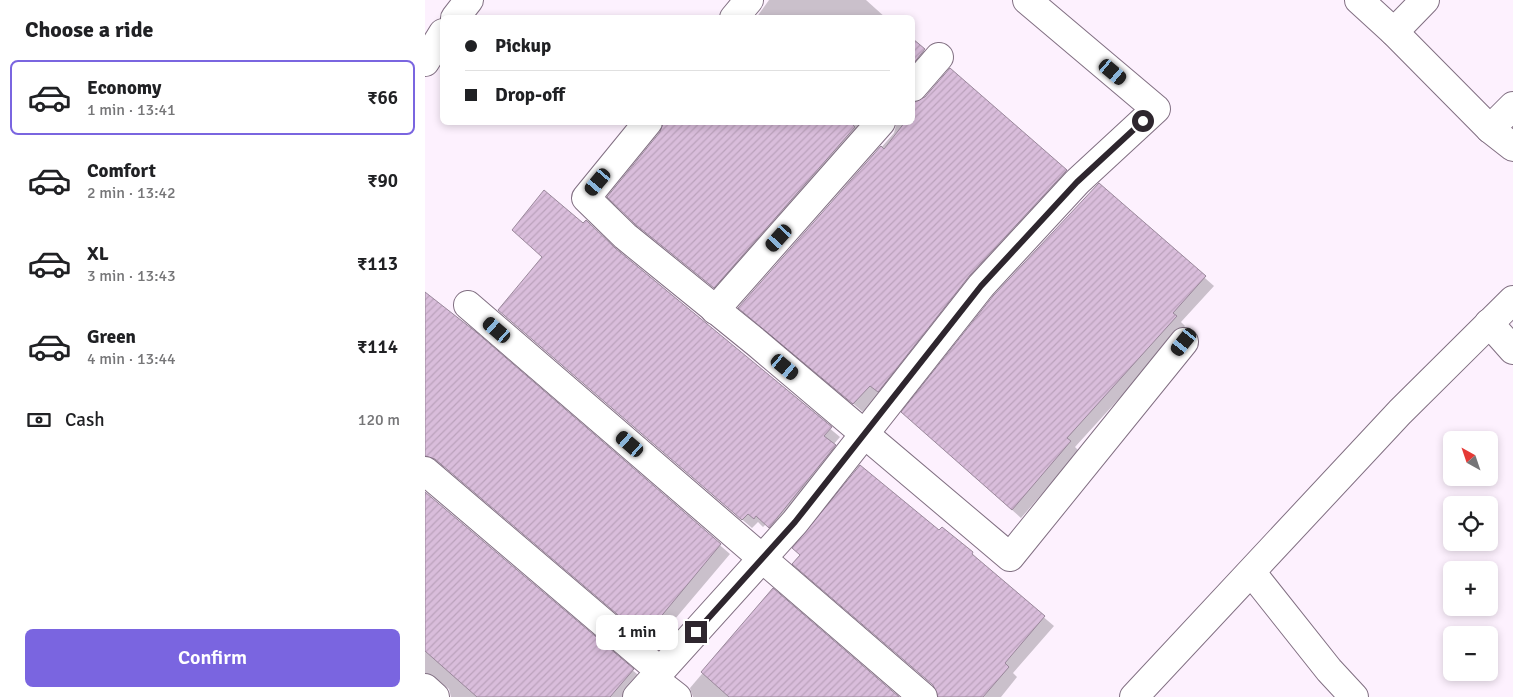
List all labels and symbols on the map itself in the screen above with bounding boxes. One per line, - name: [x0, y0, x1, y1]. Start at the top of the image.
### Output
- car: [1096, 57, 1129, 87]
- route start: [1132, 110, 1154, 132]
- car: [582, 166, 613, 198]
- car: [763, 222, 794, 254]
- car: [480, 314, 513, 346]
- car: [1168, 326, 1199, 358]
- car: [768, 352, 801, 382]
- car: [613, 428, 646, 460]
- north arrow: [1443, 431, 1497, 486]
- callout: 1 min: [596, 614, 679, 650]
- route end: [685, 621, 707, 643]

